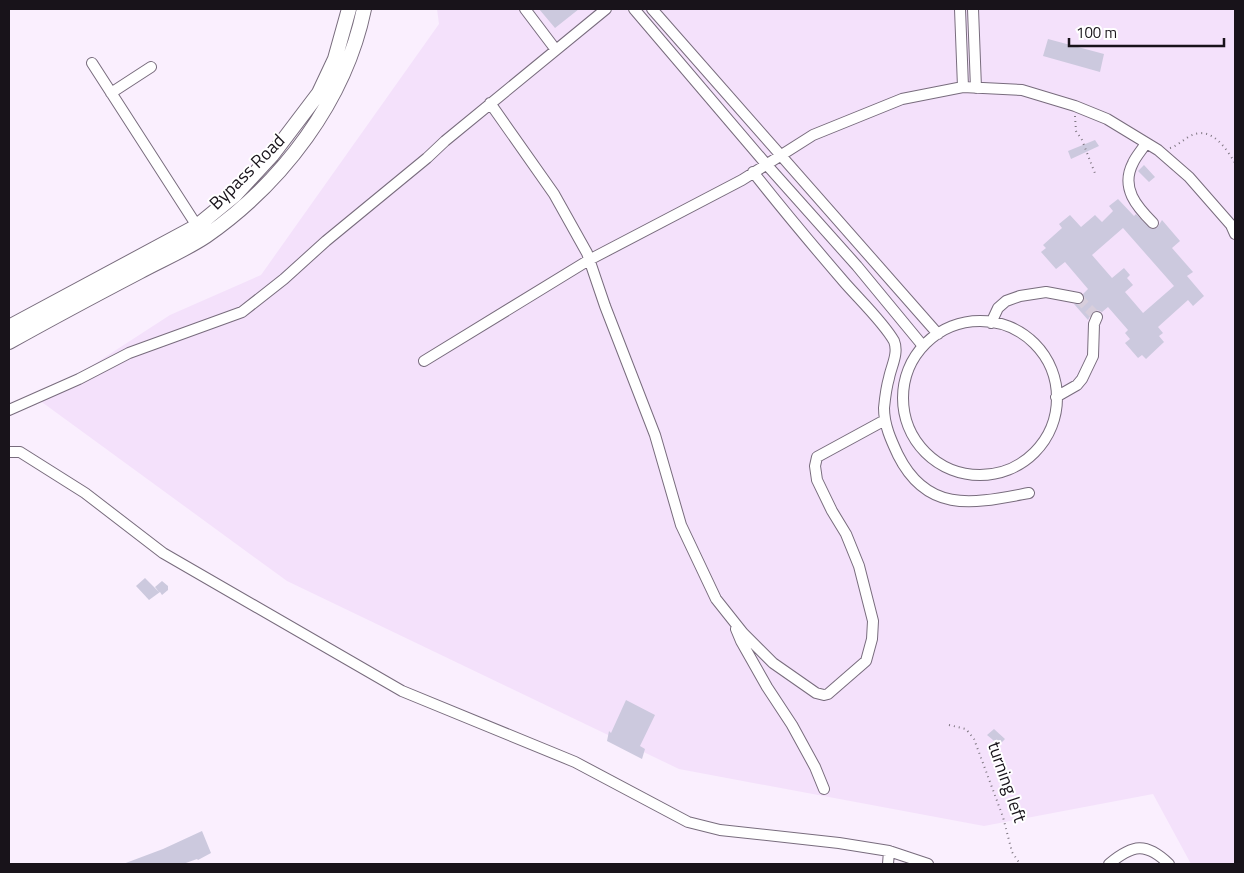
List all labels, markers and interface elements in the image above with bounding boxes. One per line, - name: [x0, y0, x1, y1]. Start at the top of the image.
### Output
- scale bar: [1069, 15, 1224, 47]
- text: 100 m: [1076, 21, 1117, 44]
- street label: Bypass Road: [202, 127, 291, 216]
- street label: turning left: [981, 738, 1034, 827]

